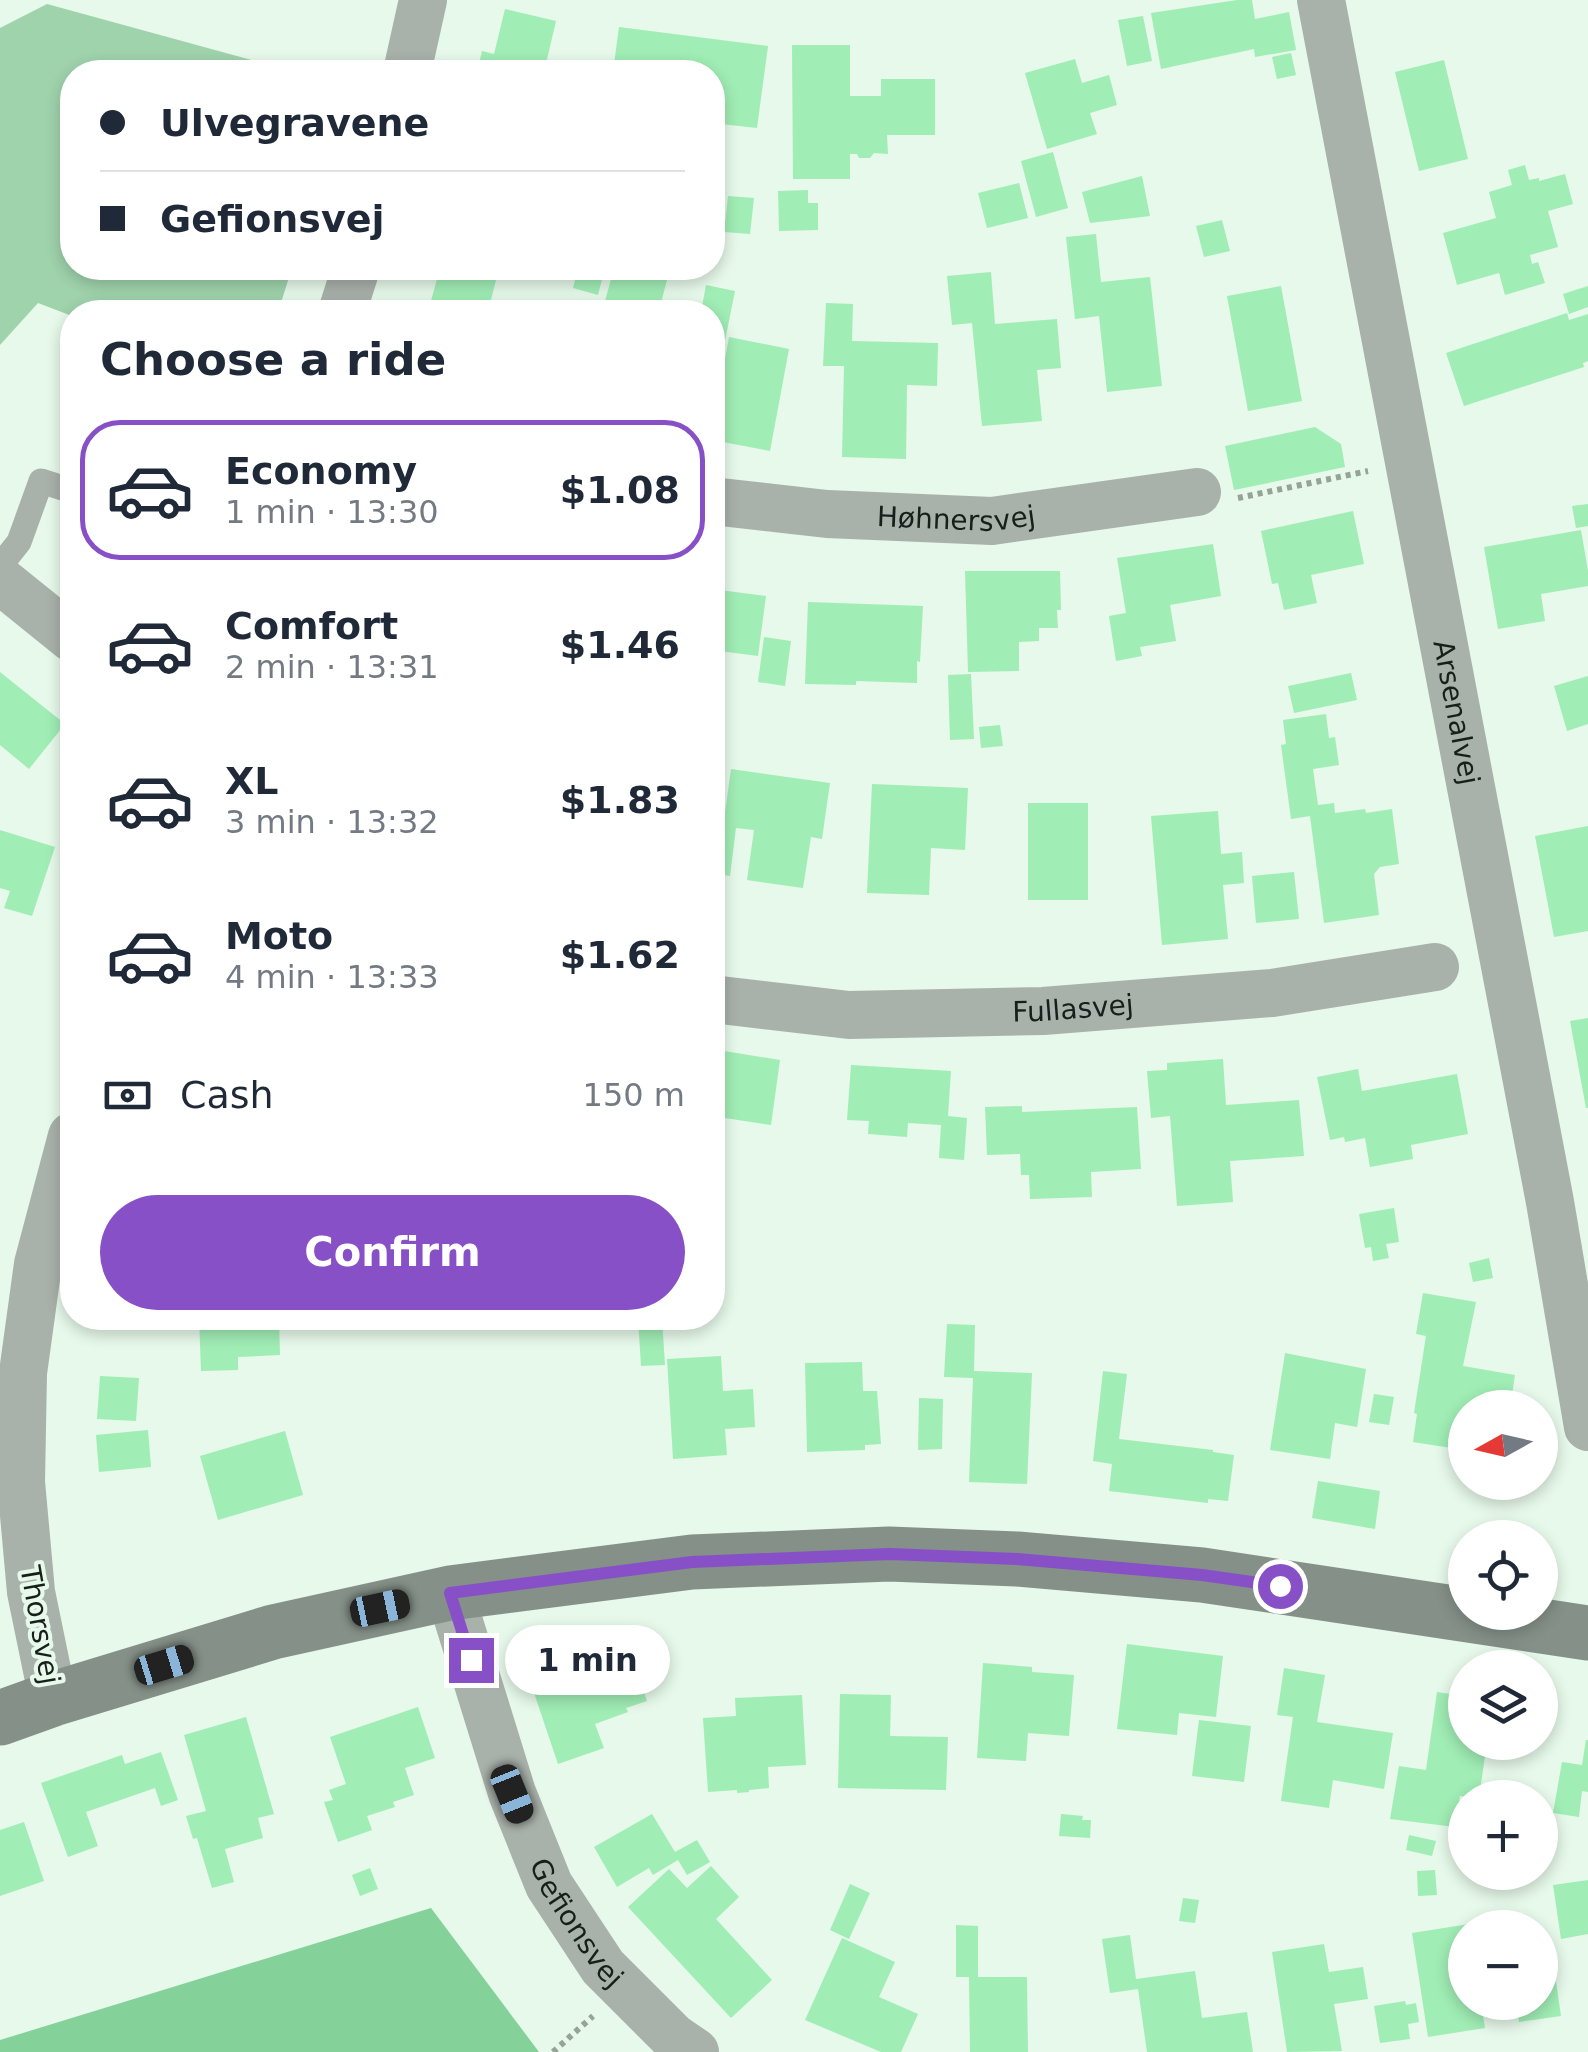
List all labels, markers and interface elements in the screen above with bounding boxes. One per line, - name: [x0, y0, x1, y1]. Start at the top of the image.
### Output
- text: Ulvegravene: [160, 101, 429, 145]
- text: Gefionsvej: [160, 197, 384, 241]
- text: Choose a ride: [100, 333, 446, 386]
- icon: car: [105, 445, 195, 535]
- text: Economy: [225, 449, 417, 493]
- text: $1.08: [560, 468, 680, 512]
- text: 1 min · 13:30: [225, 493, 439, 531]
- street label: Høhnersvej: [876, 499, 1037, 538]
- icon: car: [105, 600, 195, 690]
- text: Comfort: [225, 604, 398, 648]
- text: $1.46: [560, 623, 680, 667]
- street label: Arsenalvej: [1427, 637, 1487, 787]
- text: 2 min · 13:31: [225, 648, 439, 686]
- icon: car: [105, 755, 195, 845]
- text: XL: [225, 759, 279, 803]
- text: $1.83: [560, 778, 680, 822]
- text: 3 min · 13:32: [225, 803, 439, 841]
- icon: car: [105, 910, 195, 1000]
- text: Moto: [225, 914, 333, 958]
- text: $1.62: [560, 933, 680, 977]
- text: 4 min · 13:33: [225, 958, 439, 996]
- street label: Fullasvej: [1012, 987, 1135, 1028]
- icon: cash: [100, 1068, 155, 1123]
- text: Cash: [180, 1073, 274, 1117]
- text: 150 m: [583, 1076, 685, 1114]
- button: Confirm: [100, 1195, 685, 1310]
- north arrow: [1448, 1390, 1558, 1500]
- map controls: [1448, 1390, 1558, 2020]
- button: locate: [1448, 1520, 1558, 1630]
- street label: Thorsvej: [13, 1562, 67, 1687]
- route start: [1258, 1564, 1303, 1609]
- car: [348, 1587, 412, 1629]
- callout: 1 min: [506, 1625, 671, 1695]
- route end: [449, 1638, 494, 1683]
- text: 1 min: [537, 1641, 638, 1679]
- car: [131, 1642, 197, 1688]
- button: layers: [1448, 1650, 1558, 1760]
- car: [487, 1761, 537, 1827]
- button: +: [1448, 1780, 1558, 1890]
- street label: Gefionsvej: [523, 1853, 630, 1994]
- button: −: [1448, 1910, 1558, 2020]

